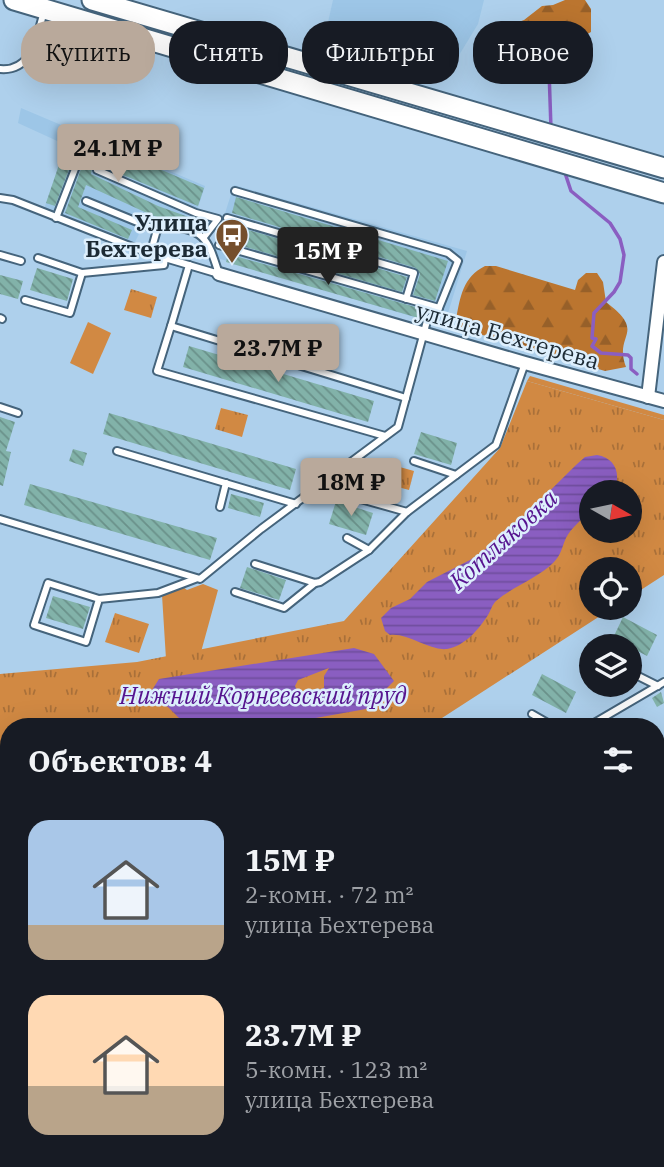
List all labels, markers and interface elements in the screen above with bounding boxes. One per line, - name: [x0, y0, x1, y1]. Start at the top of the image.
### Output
- chip: Купить: [21, 21, 155, 84]
- chip: Снять: [169, 21, 288, 84]
- chip: Фильтры: [302, 21, 459, 84]
- chip: Новое: [473, 21, 593, 84]
- pin: 24.1M ₽: [53, 124, 183, 184]
- text: 24.1M ₽: [73, 132, 163, 162]
- place label: Улица Бехтерева: [85, 207, 208, 263]
- bus stop icon: Улица Бехтерева: [213, 216, 251, 265]
- pin: 15M ₽: [279, 228, 377, 287]
- text: 15M ₽: [293, 235, 363, 265]
- street label: улица Бехтерева: [413, 294, 603, 376]
- pin: 23.7M ₽: [213, 324, 343, 384]
- text: 23.7M ₽: [233, 332, 323, 362]
- pin: 18M ₽: [302, 458, 400, 518]
- text: 18M ₽: [316, 466, 386, 496]
- north arrow: [579, 480, 642, 542]
- map controls: [579, 480, 642, 697]
- water label: Котляковка: [441, 482, 564, 597]
- button: locate: [579, 557, 642, 620]
- button: layers: [579, 634, 642, 697]
- water label: Нижний Корнеевский пруд: [119, 679, 406, 711]
- text: Объектов: 4: [28, 741, 212, 780]
- icon: filters: [599, 741, 637, 779]
- text: 15M ₽: [245, 840, 335, 879]
- icon: home: [84, 848, 168, 932]
- text: 2-комн. · 72 m²: [245, 879, 414, 909]
- text: улица Бехтерева: [245, 909, 434, 939]
- text: 23.7M ₽: [245, 1015, 362, 1054]
- icon: home: [84, 1023, 168, 1107]
- text: 5-комн. · 123 m²: [245, 1054, 427, 1084]
- text: улица Бехтерева: [245, 1084, 434, 1114]

